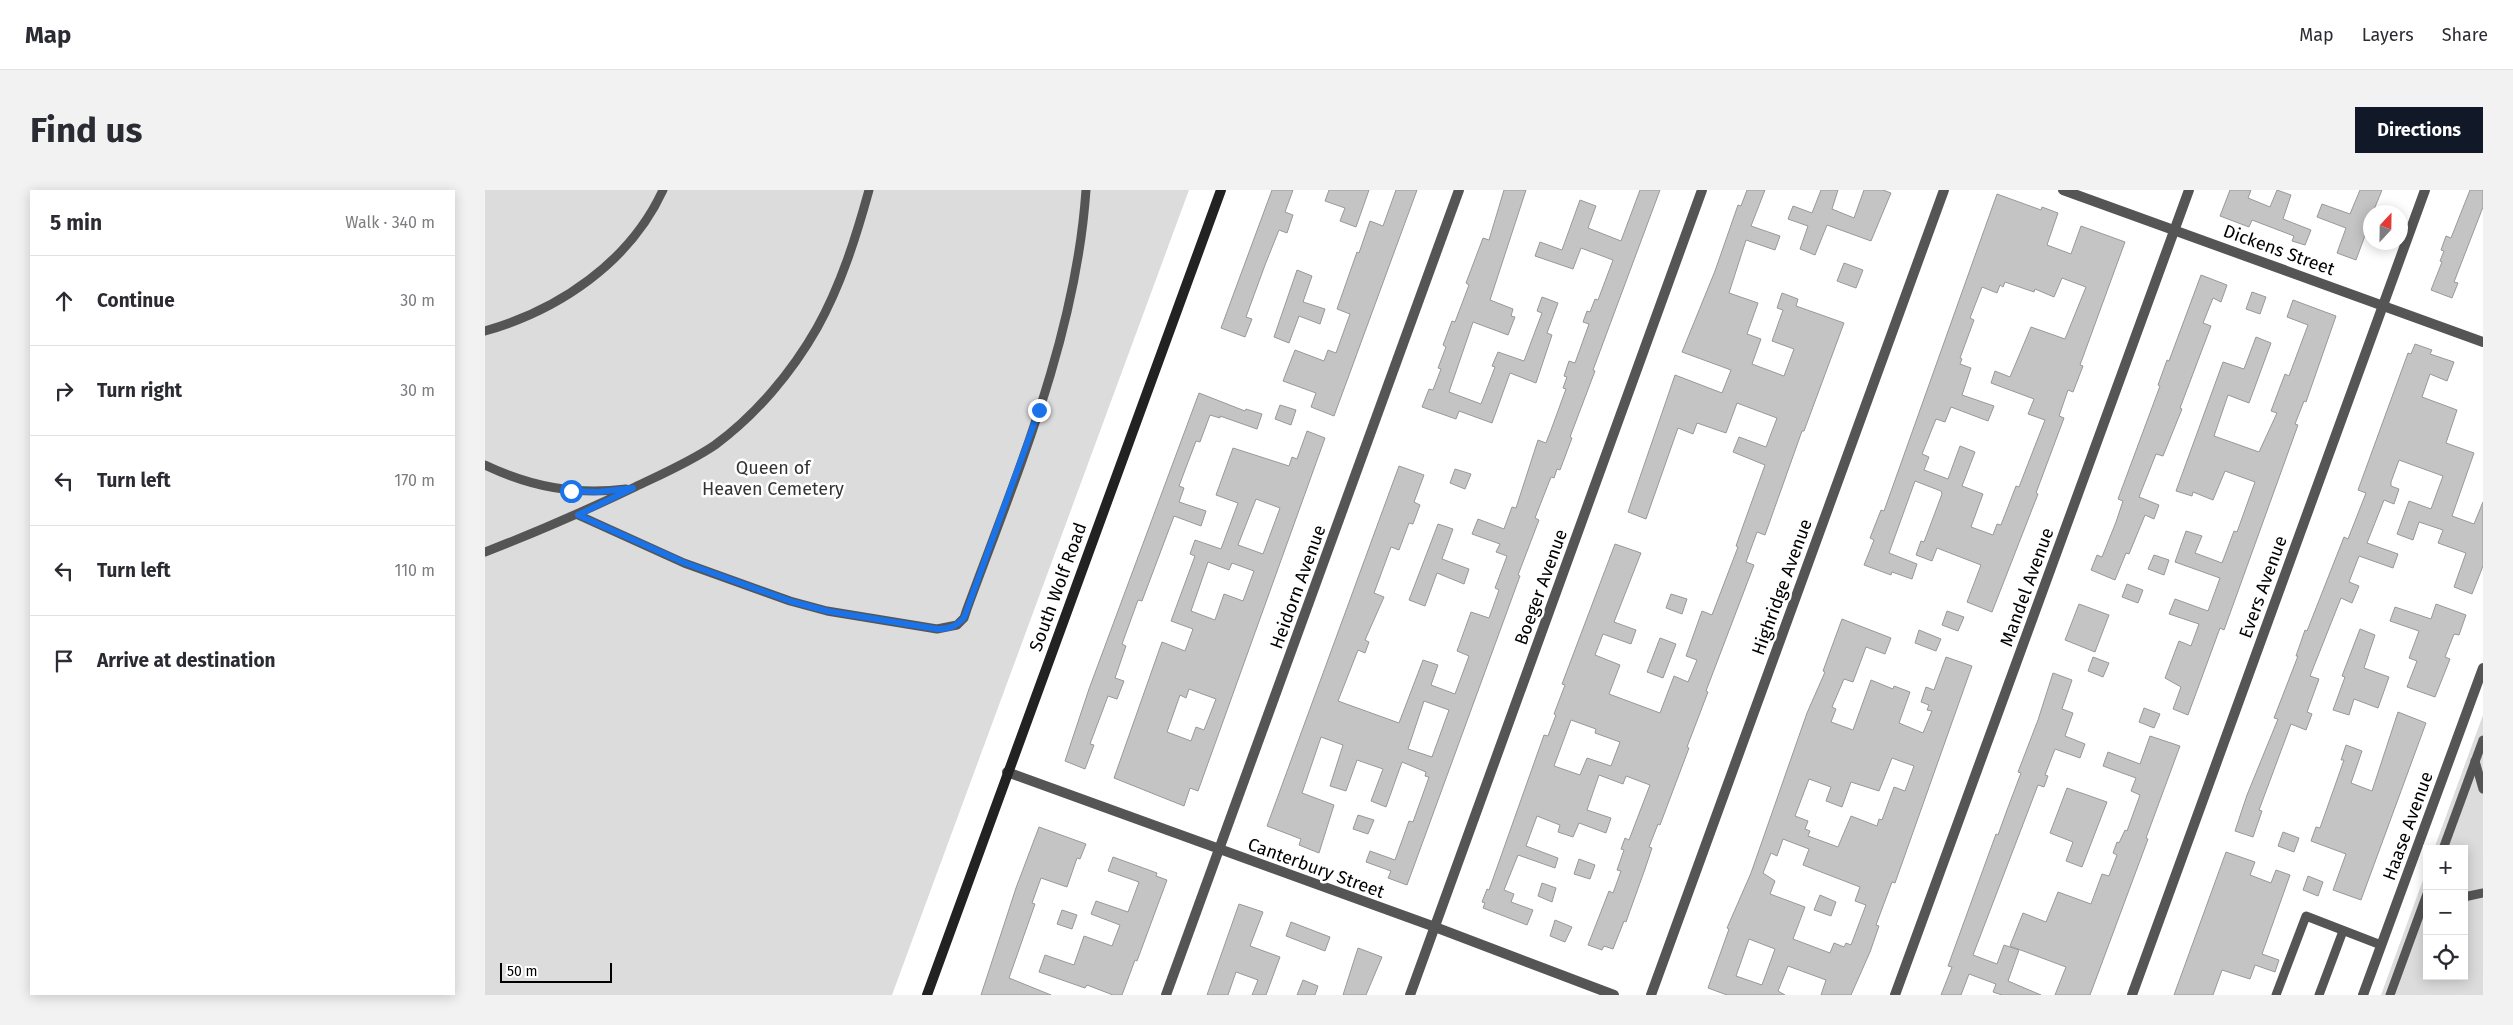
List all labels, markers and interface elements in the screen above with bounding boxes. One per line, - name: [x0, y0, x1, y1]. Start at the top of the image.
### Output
- text: Map: [25, 21, 71, 49]
- text: Map: [2299, 24, 2334, 46]
- text: Layers: [2362, 24, 2414, 46]
- text: Share: [2442, 24, 2488, 46]
- button: Directions: [2355, 107, 2483, 153]
- text: Find us: [30, 109, 142, 151]
- north arrow: [2363, 205, 2408, 250]
- text: 5 min: [50, 210, 102, 236]
- text: Walk · 340 m: [345, 213, 435, 232]
- street label: Dickens Street: [2220, 220, 2338, 280]
- icon: ahead: [50, 287, 78, 315]
- text: Continue: [97, 289, 175, 312]
- text: 30 m: [400, 291, 435, 310]
- icon: right: [50, 377, 78, 405]
- text: Turn right: [97, 379, 182, 402]
- text: 30 m: [400, 381, 435, 400]
- route end: [1028, 399, 1051, 422]
- park label: Queen of Heaven Cemetery: [702, 457, 844, 500]
- icon: left: [50, 467, 78, 495]
- text: Turn left: [97, 469, 171, 492]
- text: 170 m: [394, 471, 435, 490]
- route start: [560, 480, 583, 503]
- street label: Highridge Avenue: [1747, 516, 1817, 658]
- street label: South Wolf Road: [1025, 520, 1091, 654]
- street label: Heidorn Avenue: [1265, 522, 1331, 652]
- street label: Mandel Avenue: [1995, 525, 2059, 649]
- street label: Boeger Avenue: [1510, 526, 1572, 648]
- street label: Evers Avenue: [2234, 533, 2292, 641]
- icon: left: [50, 557, 78, 585]
- text: Turn left: [97, 559, 171, 582]
- text: 110 m: [394, 561, 435, 580]
- icon: arrive: [50, 647, 78, 675]
- text: Arrive at destination: [97, 649, 276, 672]
- street label: Haase Avenue: [2378, 769, 2438, 883]
- street label: Canterbury Street: [1245, 833, 1388, 903]
- map controls: [2423, 845, 2468, 980]
- button: +: [2423, 845, 2468, 890]
- button: −: [2423, 890, 2468, 935]
- button: locate: [2423, 935, 2468, 980]
- scale bar: [500, 960, 613, 983]
- text: 50 m: [507, 963, 538, 980]

